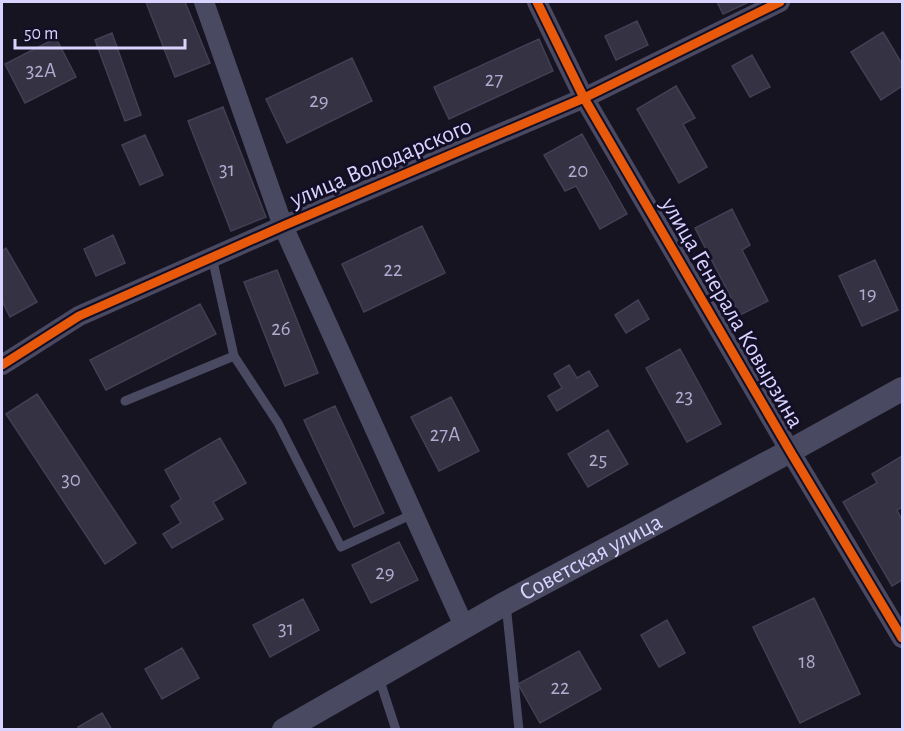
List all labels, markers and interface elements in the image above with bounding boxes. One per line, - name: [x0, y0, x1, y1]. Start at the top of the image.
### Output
- scale bar: [15, 12, 184, 50]
- text: 50 m: [24, 25, 58, 43]
- house number: 32А: [26, 60, 56, 81]
- house number: 27: [485, 69, 503, 90]
- house number: 29: [309, 90, 329, 111]
- street label: улица Володарского: [286, 114, 475, 212]
- house number: 31: [219, 159, 235, 180]
- house number: 20: [568, 160, 588, 181]
- street label: улица Генерала Ковырзина: [656, 193, 808, 432]
- house number: 22: [383, 259, 403, 280]
- house number: 19: [859, 283, 877, 304]
- house number: 26: [271, 318, 291, 339]
- house number: 23: [675, 386, 693, 407]
- house number: 27А: [430, 424, 460, 445]
- house number: 25: [589, 449, 607, 470]
- house number: 30: [61, 469, 81, 490]
- street label: Советская улица: [516, 510, 666, 605]
- house number: 29: [375, 562, 395, 583]
- house number: 31: [278, 618, 294, 639]
- house number: 18: [798, 651, 816, 672]
- house number: 22: [550, 677, 570, 698]

